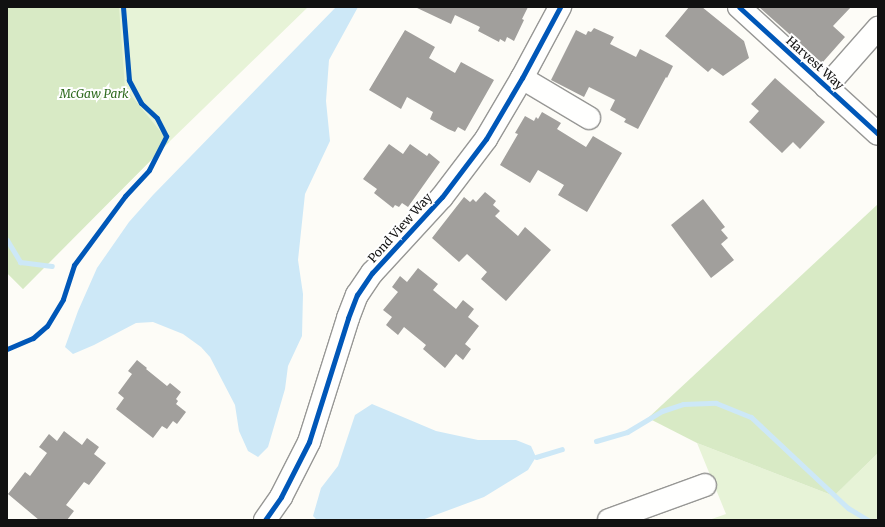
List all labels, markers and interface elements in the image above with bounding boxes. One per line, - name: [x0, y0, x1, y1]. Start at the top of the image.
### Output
- street label: Harvest Way: [783, 33, 847, 93]
- park label: McGaw Park: [59, 87, 129, 101]
- street label: Pond View Way: [365, 190, 435, 266]

